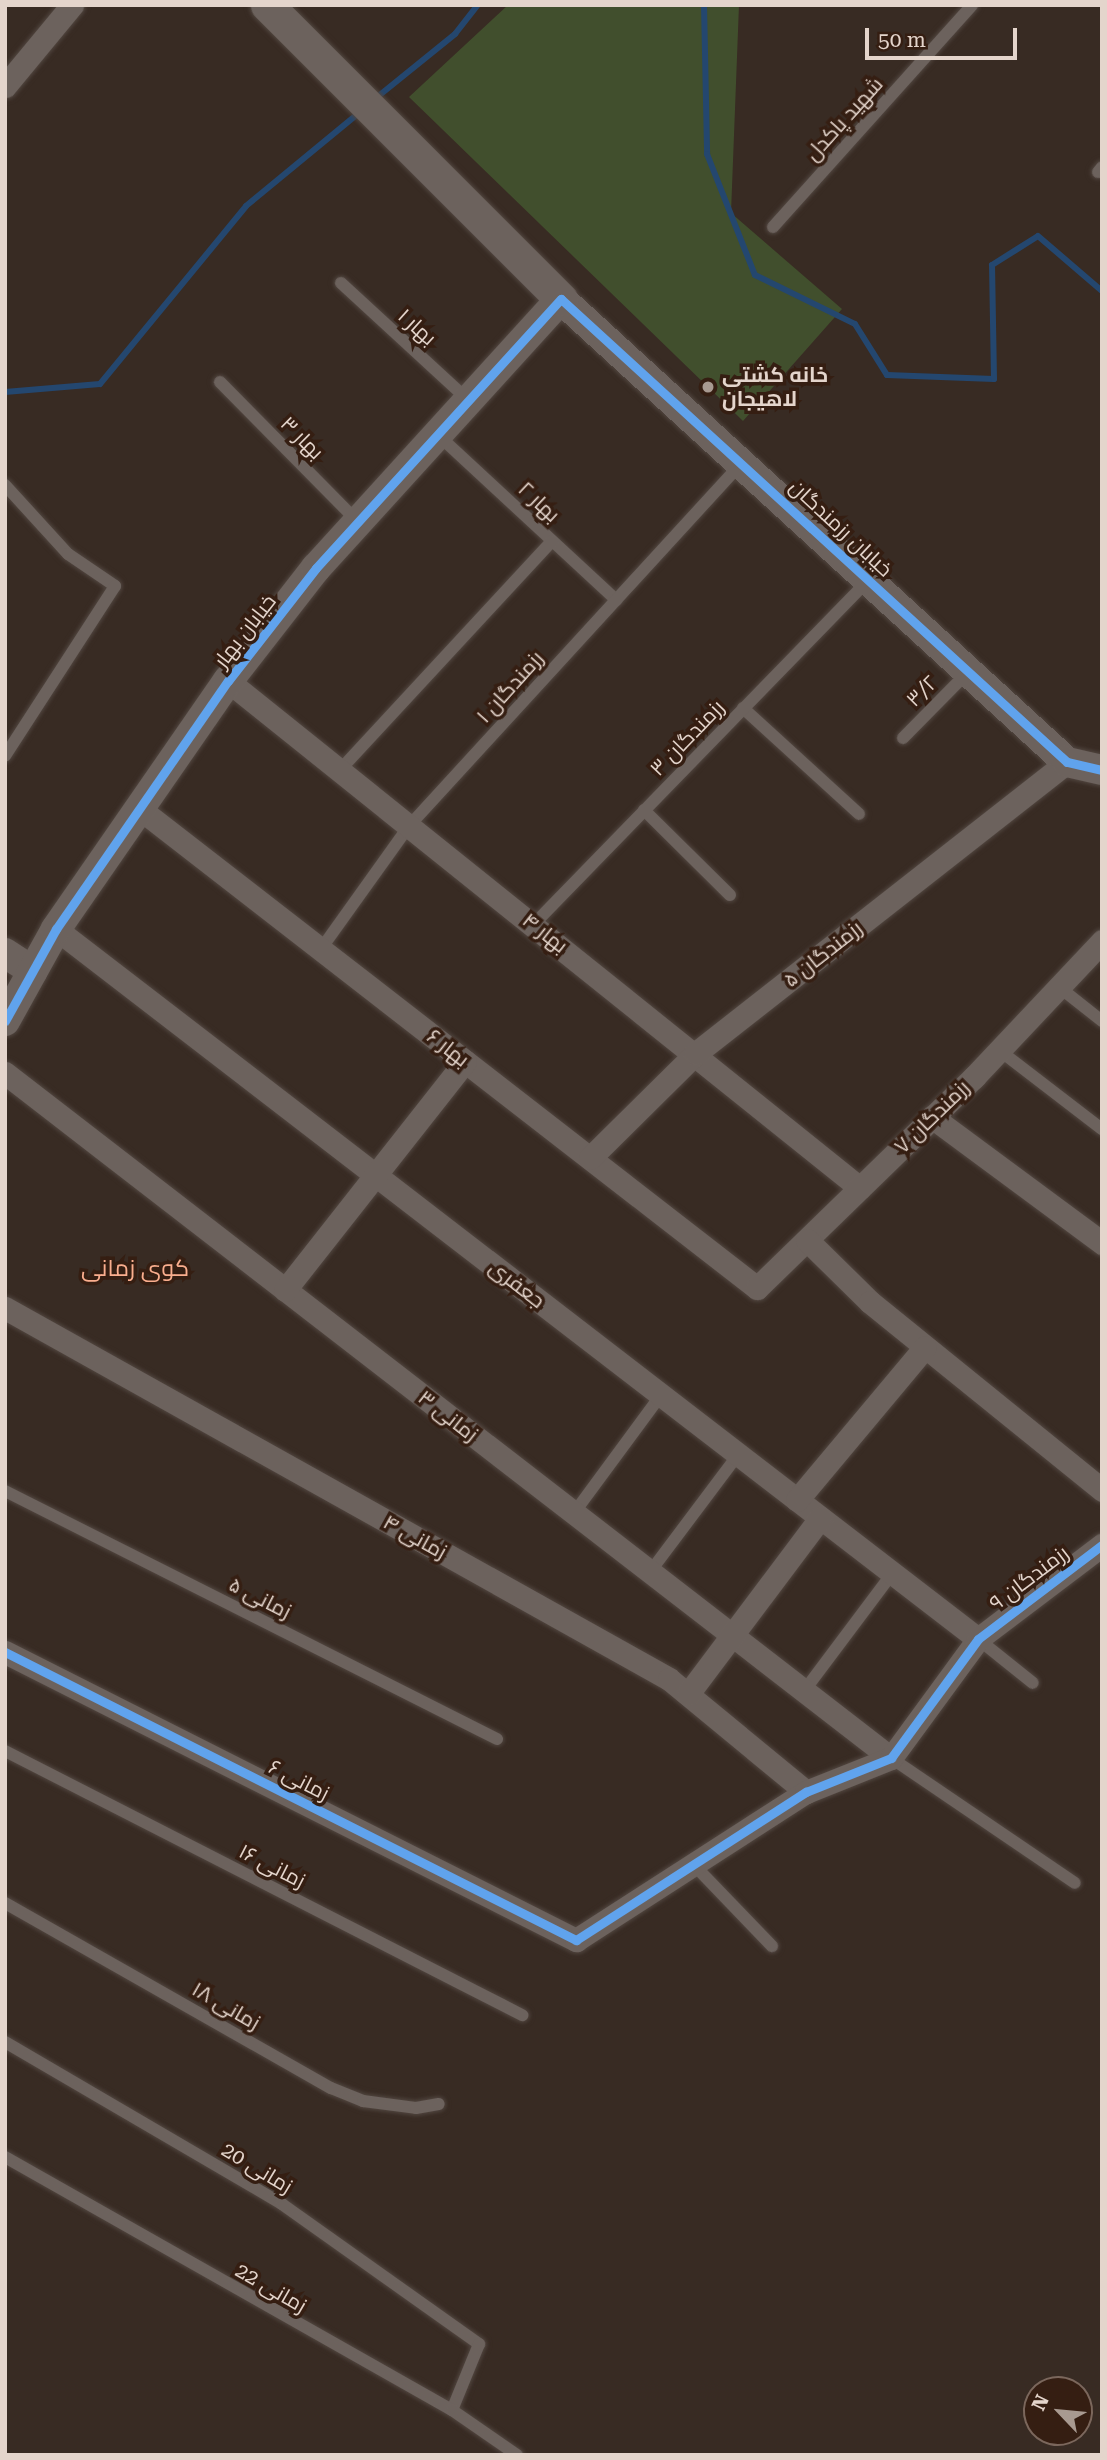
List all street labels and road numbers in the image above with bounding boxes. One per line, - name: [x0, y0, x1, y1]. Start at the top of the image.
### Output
- street label: شهید پاکدل: [800, 72, 888, 166]
- street label: بهار ۱: [393, 303, 441, 351]
- street label: بهار ۳: [275, 411, 329, 465]
- street label: خیابان رزمندگان: [784, 474, 898, 582]
- street label: بهار ۲: [513, 477, 565, 527]
- street label: خیابان بهار: [209, 589, 281, 673]
- street label: رزمندگان ۱: [471, 646, 549, 728]
- street label: ۳/۲: [901, 670, 943, 712]
- street label: رزمندگان ۳: [645, 695, 729, 781]
- street label: بهار ۴: [517, 908, 573, 958]
- street label: رزمندگان ۵: [779, 915, 867, 993]
- street label: بهار ۶: [422, 1024, 474, 1072]
- street label: رزمندگان ۷: [889, 1075, 975, 1159]
- street label: جعفری: [484, 1255, 550, 1313]
- street label: زمانی ۳: [413, 1385, 483, 1447]
- street label: زمانی ۴: [379, 1509, 451, 1565]
- street label: رزمندگان ۹: [984, 1540, 1074, 1616]
- street label: زمانی ۵: [225, 1572, 295, 1624]
- street label: زمانی ۶: [264, 1754, 334, 1806]
- street label: زمانی ۱۶: [235, 1839, 309, 1893]
- street label: زمانی ۱۸: [188, 1977, 264, 2035]
- street label: زمانی 20: [217, 2137, 297, 2199]
- street label: زمانی 22: [231, 2258, 311, 2318]

